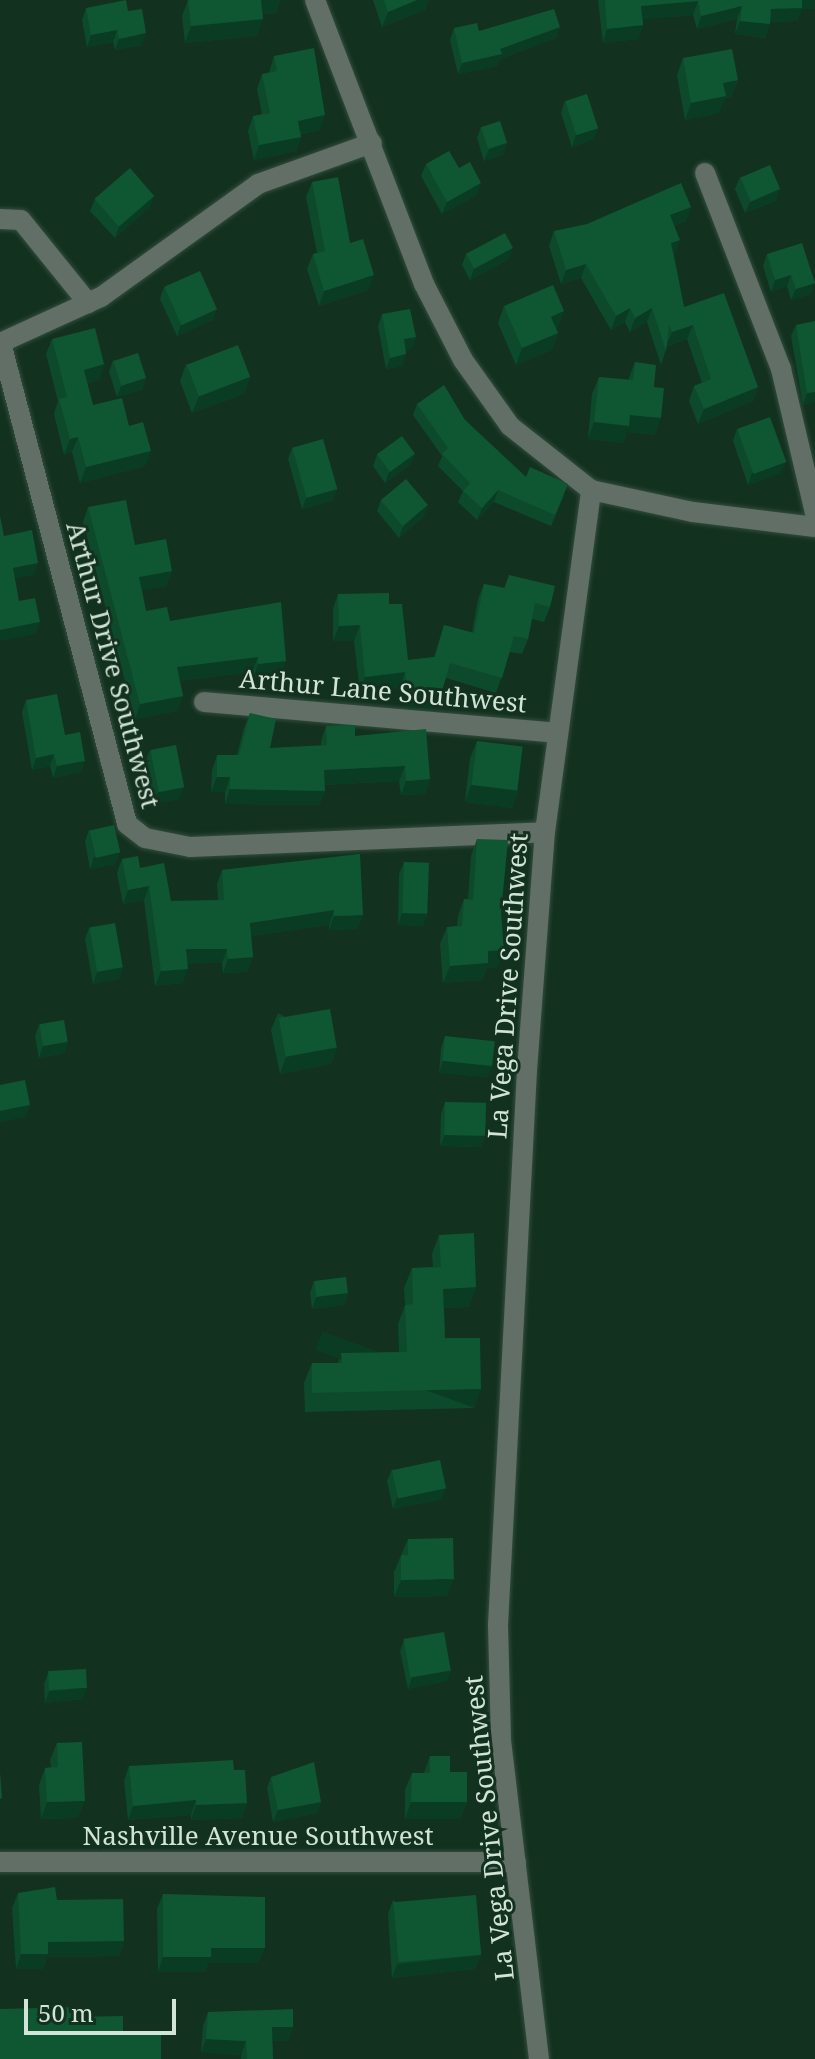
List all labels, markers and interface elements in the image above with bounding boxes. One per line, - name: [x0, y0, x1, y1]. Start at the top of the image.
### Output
- street label: Arthur Drive Southwest: [60, 518, 166, 812]
- street label: Arthur Lane Southwest: [238, 663, 528, 719]
- street label: La Vega Drive Southwest: [482, 832, 534, 1140]
- street label: La Vega Drive Southwest: [457, 1674, 521, 1982]
- street label: Nashville Avenue Southwest: [82, 1820, 434, 1852]
- scale bar: [28, 1983, 180, 2033]
- text: 50 m: [38, 1996, 94, 2029]

